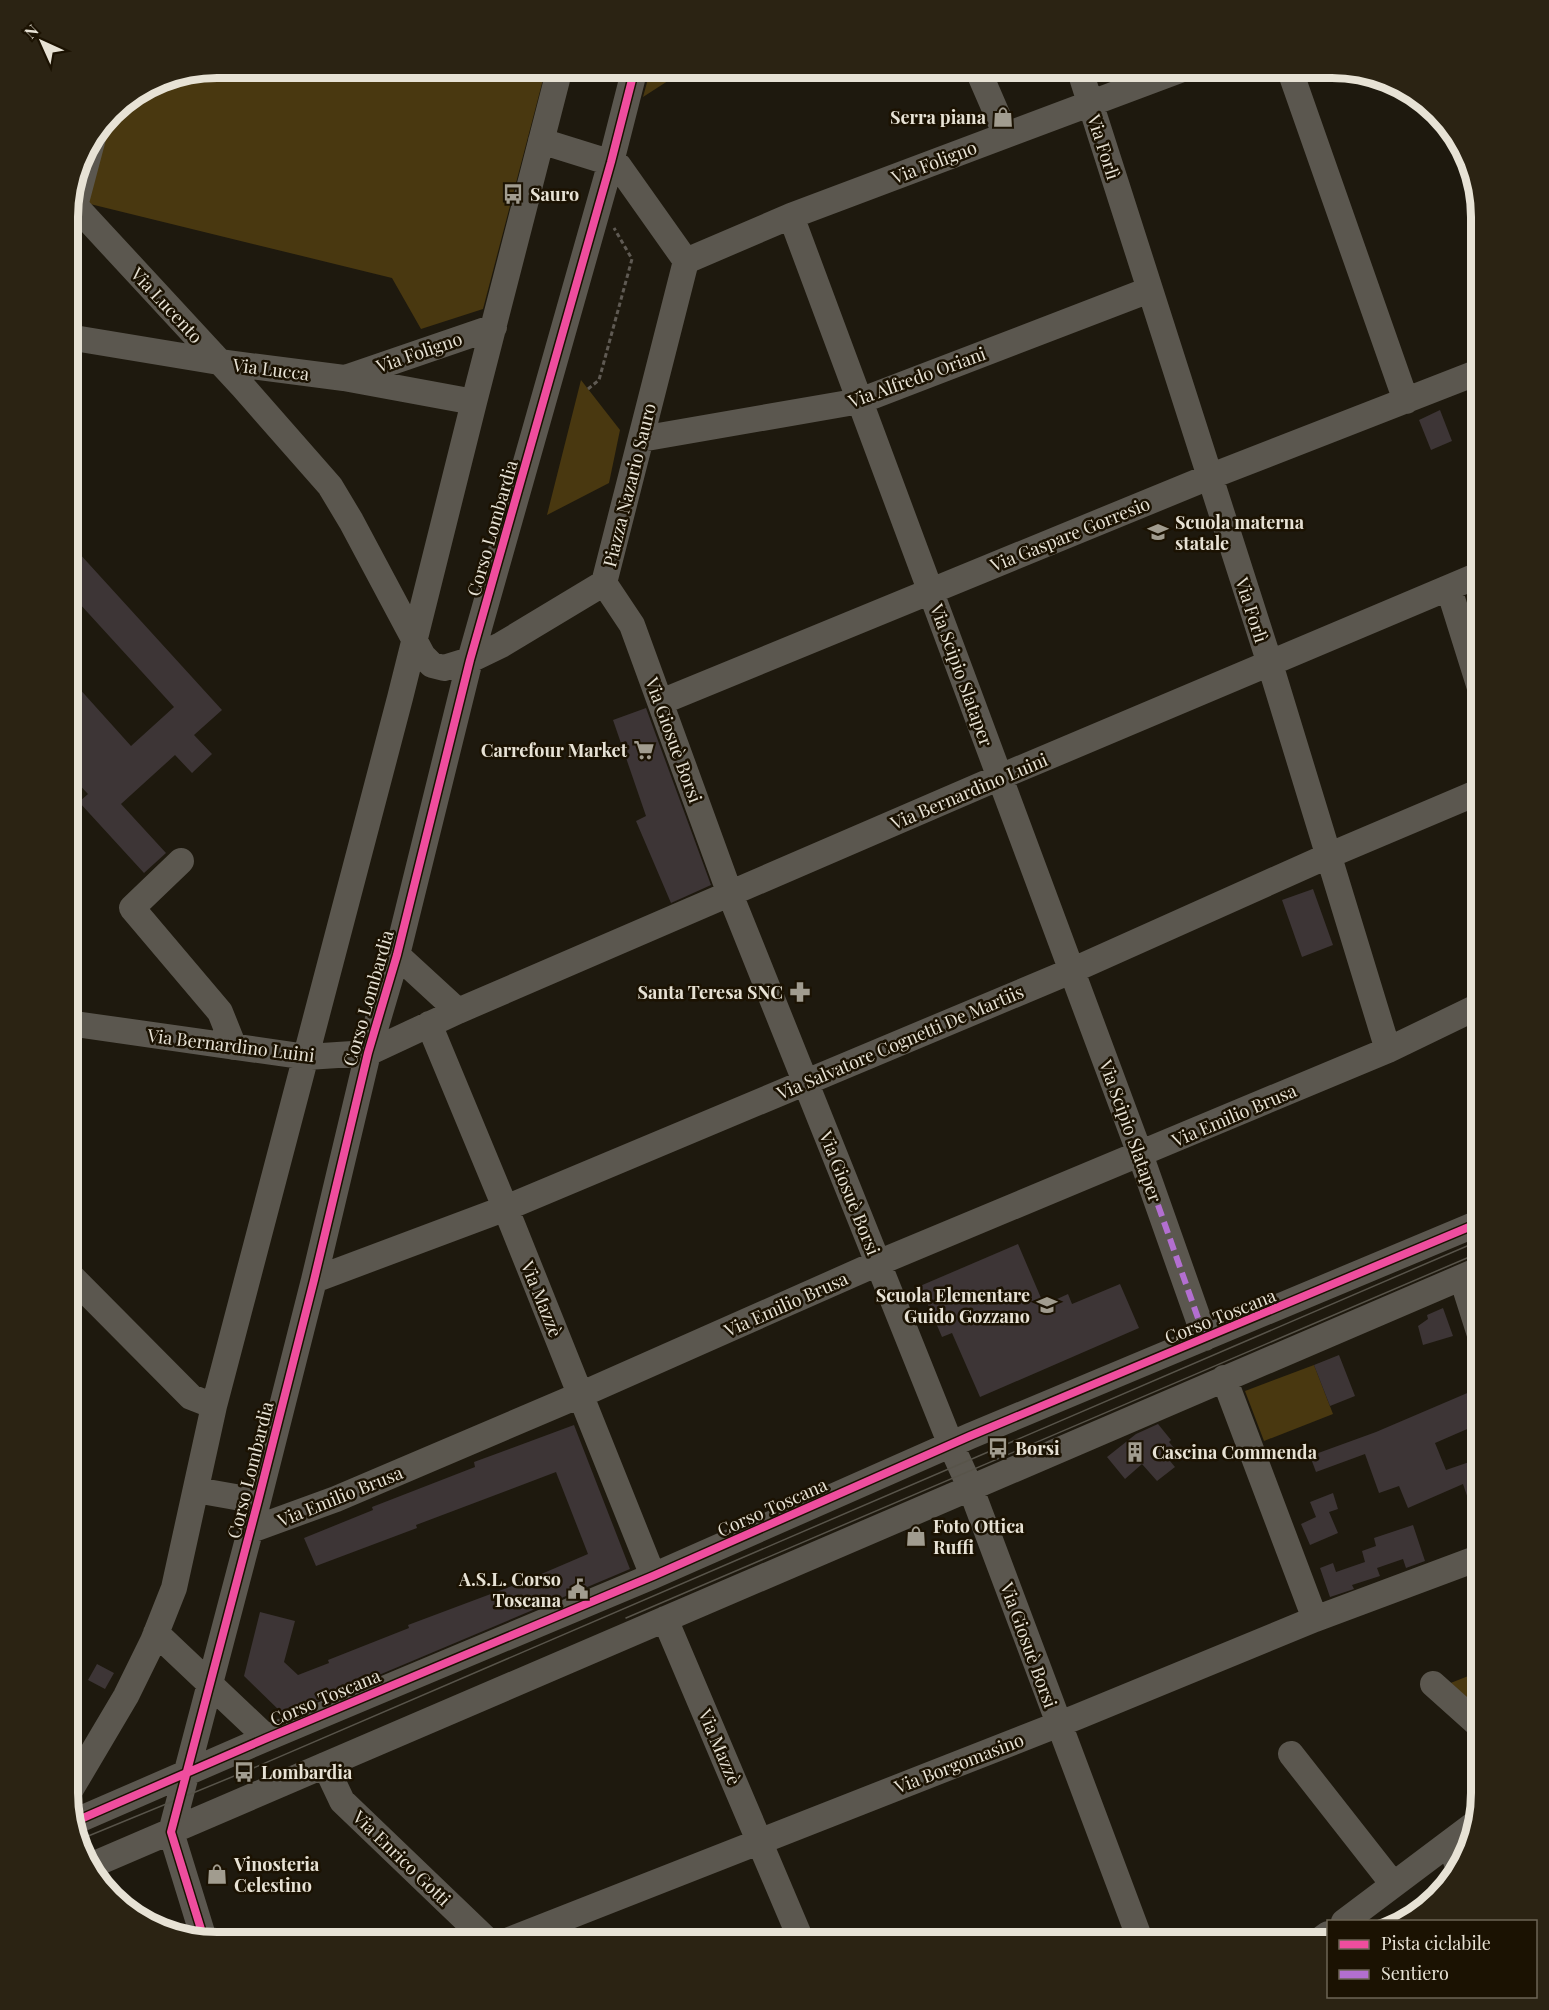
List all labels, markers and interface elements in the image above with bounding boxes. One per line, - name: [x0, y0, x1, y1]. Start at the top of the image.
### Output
- north arrow: [12, 12, 72, 72]
- text: N: [20, 19, 43, 43]
- place label: Serra piana: [890, 105, 987, 129]
- shop icon: Serra piana: [991, 105, 1015, 129]
- street label: Via Forlì: [1082, 110, 1126, 183]
- street label: Via Foligno: [887, 135, 980, 190]
- bus stop icon: Sauro: [501, 182, 525, 206]
- place label: Sauro: [530, 182, 579, 206]
- street label: Via Lucento: [125, 261, 208, 348]
- street label: Via Foligno: [372, 326, 465, 378]
- street label: Via Alfredo Oriani: [844, 341, 989, 413]
- street label: Via Lucca: [230, 352, 311, 386]
- street label: Piazza Nazario Sauro: [597, 400, 661, 570]
- street label: Corso Lombardia: [461, 457, 523, 599]
- street label: Via Gaspare Gorresio: [986, 491, 1153, 577]
- place label: Scuola materna statale: [1175, 510, 1305, 555]
- school or university icon: Scuola materna statale: [1146, 520, 1170, 544]
- street label: Via Forlì: [1230, 573, 1274, 646]
- street label: Via Scipio Slataper: [925, 600, 999, 750]
- street label: Via Giosuè Borsi: [640, 673, 708, 806]
- place label: Carrefour Market: [481, 738, 628, 762]
- supermarket icon: Carrefour Market: [632, 738, 656, 762]
- street label: Via Bernardino Luini: [886, 747, 1051, 835]
- street label: Corso Lombardia: [337, 927, 399, 1069]
- street label: Via Salvatore Cognetti De Martiis: [772, 979, 1027, 1105]
- place label: Santa Teresa SNC: [637, 980, 783, 1004]
- pharmacy icon: Santa Teresa SNC: [788, 980, 812, 1004]
- street label: Via Bernardino Luini: [145, 1023, 316, 1067]
- street label: Via Scipio Slataper: [1094, 1056, 1168, 1206]
- street label: Via Emilio Brusa: [1167, 1078, 1300, 1152]
- street label: Via Giosuè Borsi: [814, 1127, 886, 1259]
- street label: Via Mazzè: [515, 1256, 568, 1341]
- street label: Via Emilio Brusa: [719, 1266, 852, 1342]
- place label: Scuola Elementare Guido Gozzano: [876, 1283, 1030, 1328]
- street label: Corso Toscana: [1161, 1283, 1279, 1349]
- school or university icon: Scuola Elementare Guido Gozzano: [1035, 1293, 1059, 1317]
- street label: Corso Lombardia: [221, 1399, 279, 1541]
- bus stop icon: Borsi: [986, 1436, 1010, 1460]
- place label: Borsi: [1015, 1436, 1060, 1460]
- building icon: Cascina Commenda: [1123, 1440, 1147, 1464]
- place label: Cascina Commenda: [1152, 1440, 1318, 1464]
- street label: Via Emilio Brusa: [273, 1460, 406, 1532]
- street label: Corso Toscana: [713, 1472, 831, 1542]
- place label: Foto Ottica Ruffi: [933, 1514, 1025, 1559]
- shop icon: Foto Ottica Ruffi: [904, 1524, 928, 1548]
- place label: A.S.L. Corso Toscana: [458, 1567, 562, 1612]
- public building icon: A.S.L. Corso Toscana: [566, 1577, 590, 1601]
- street label: Via Giosuè Borsi: [995, 1578, 1063, 1711]
- street label: Corso Toscana: [266, 1663, 384, 1731]
- street label: Via Mazzè: [693, 1705, 747, 1789]
- street label: Via Borgomasino: [890, 1727, 1027, 1799]
- bus stop icon: Lombardia: [232, 1760, 256, 1784]
- place label: Lombardia: [261, 1760, 353, 1784]
- street label: Via Enrico Gotti: [347, 1804, 456, 1911]
- place label: Vinosteria Celestino: [233, 1852, 320, 1897]
- shop icon: Vinosteria Celestino: [205, 1862, 229, 1886]
- legend: [1327, 1920, 1537, 1998]
- text: Pista ciclabile: [1381, 1931, 1491, 1955]
- text: Sentiero: [1381, 1961, 1449, 1985]

